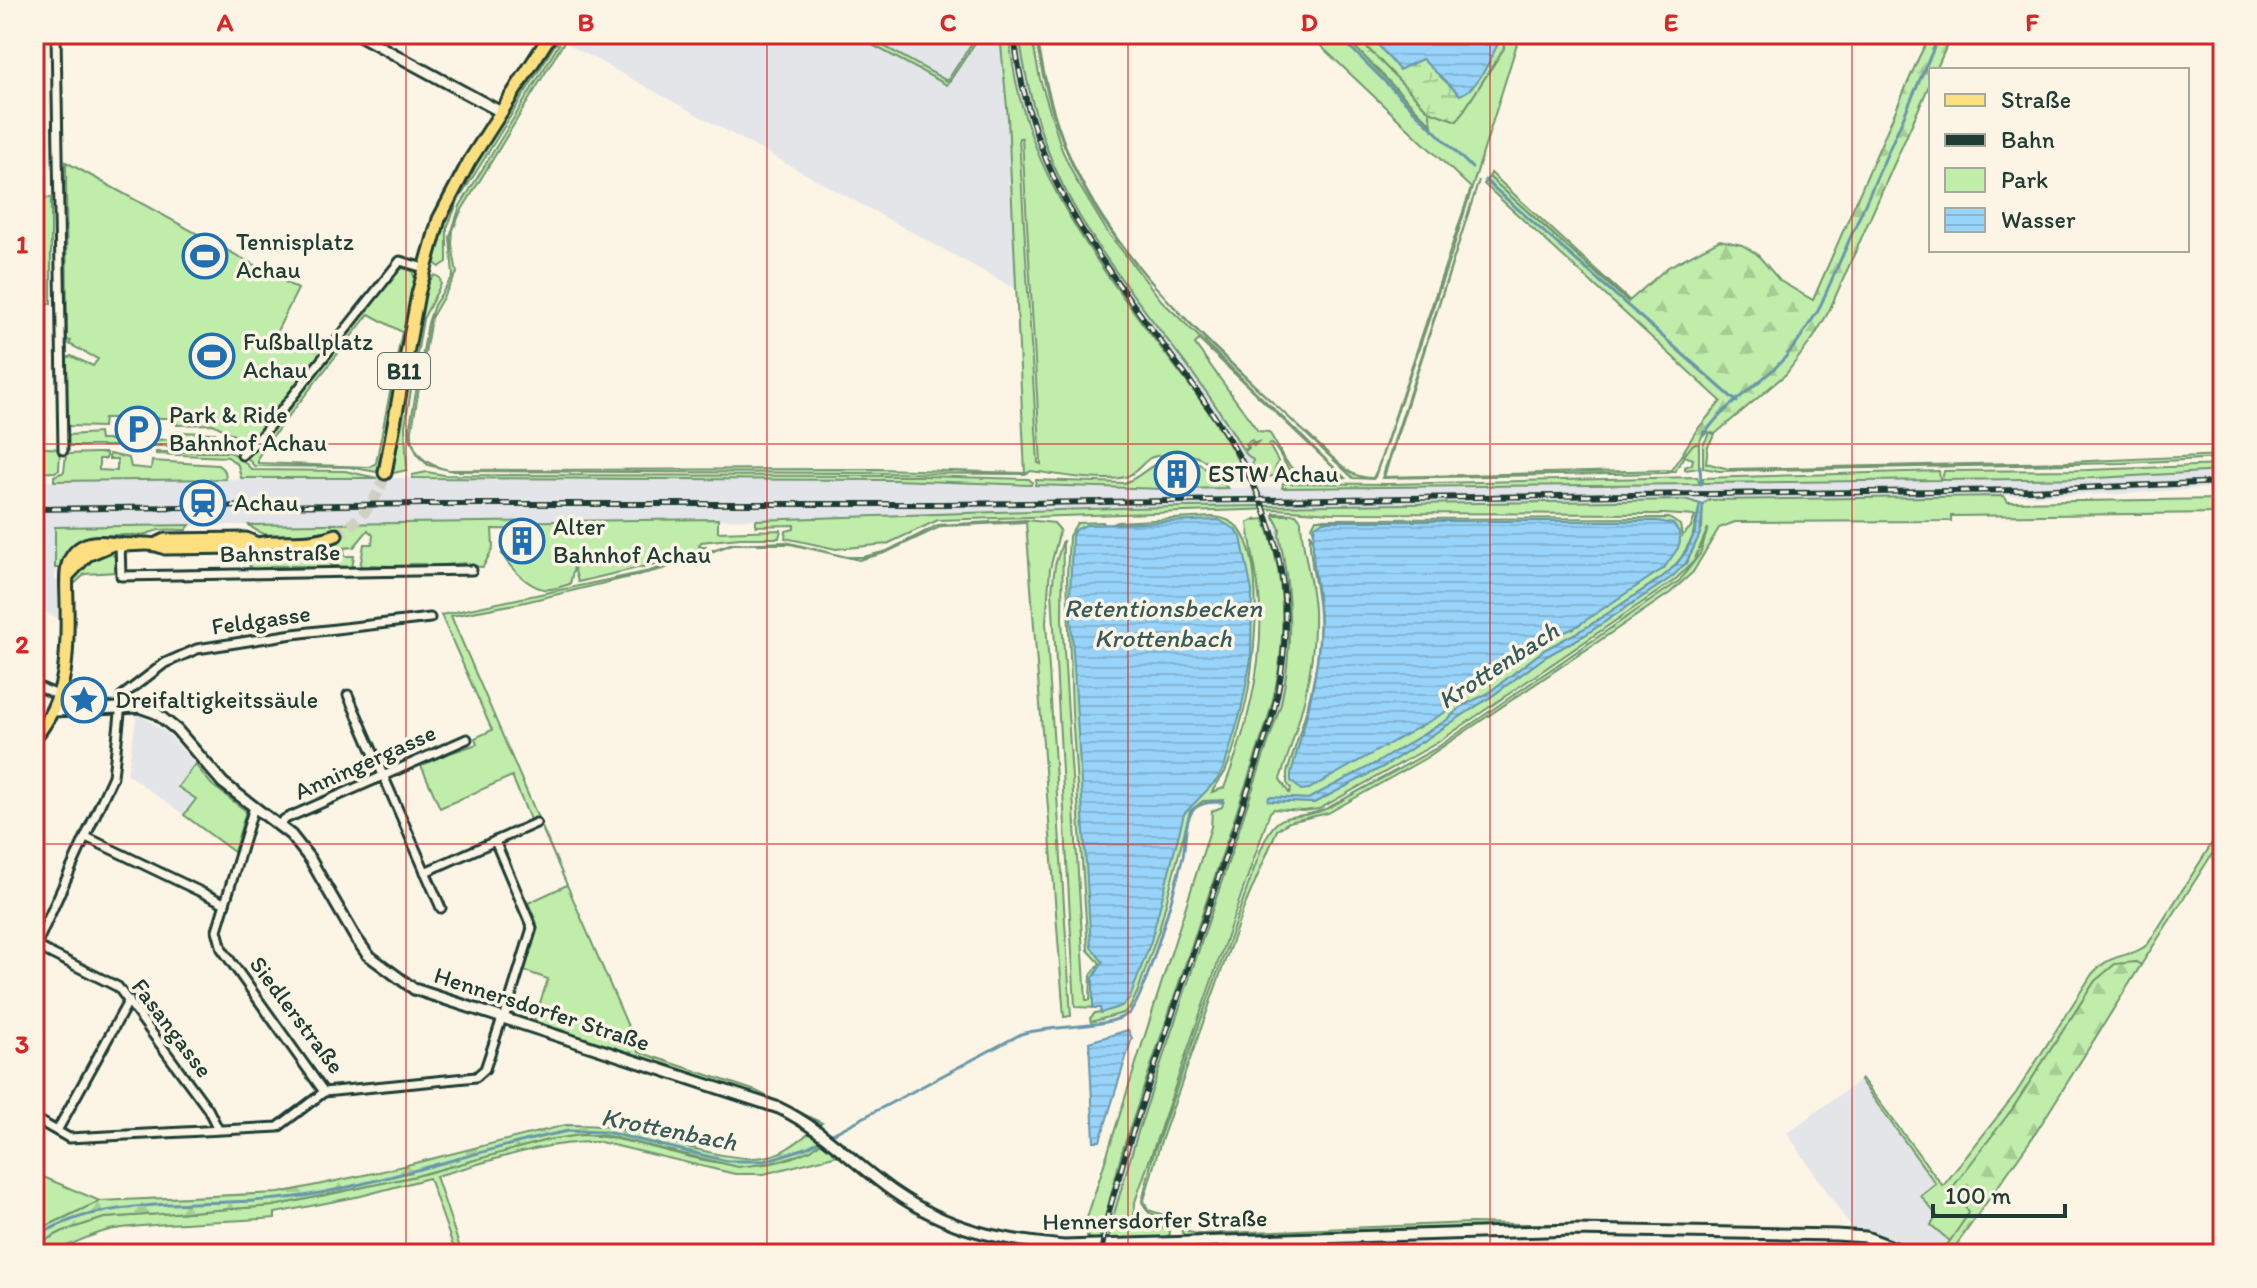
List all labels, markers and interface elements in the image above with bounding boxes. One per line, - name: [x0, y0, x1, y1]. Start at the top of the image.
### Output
- text: A: [216, 6, 234, 38]
- text: B: [578, 6, 595, 38]
- text: C: [940, 6, 957, 38]
- text: D: [1300, 6, 1318, 38]
- text: E: [1664, 6, 1678, 38]
- text: F: [2025, 6, 2039, 38]
- legend: [1929, 68, 2189, 252]
- text: Straße: [2001, 85, 2071, 114]
- text: Bahn: [2001, 125, 2055, 154]
- text: Park: [2001, 165, 2048, 194]
- text: Wasser: [2001, 205, 2076, 234]
- place label: Tennisplatz Achau: [236, 227, 354, 284]
- text: 1: [16, 228, 28, 260]
- sports icon: Tennisplatz Achau: [181, 232, 229, 280]
- place label: Fußballplatz Achau: [243, 327, 373, 384]
- sports icon: Fußballplatz Achau: [188, 332, 236, 380]
- road number: B11: [378, 353, 430, 389]
- place label: Park & Ride Bahnhof Achau: [169, 400, 327, 457]
- parking icon: Park & Ride Bahnhof Achau: [114, 405, 162, 453]
- building icon: ESTW Achau: [1153, 450, 1201, 498]
- place label: ESTW Achau: [1208, 459, 1339, 488]
- station icon: Achau: [179, 479, 227, 527]
- place label: Achau: [234, 488, 299, 517]
- place label: Alter Bahnhof Achau: [553, 512, 711, 569]
- building icon: Alter Bahnhof Achau: [498, 517, 546, 565]
- street label: Bahnstraße: [219, 537, 341, 568]
- water label: Retentionsbecken Krottenbach: [1064, 592, 1263, 654]
- street label: Feldgasse: [210, 598, 312, 641]
- water label: Krottenbach: [1432, 614, 1565, 716]
- text: 2: [15, 628, 29, 660]
- place icon: Dreifaltigkeitssäule: [60, 676, 108, 724]
- place label: Dreifaltigkeitssäule: [115, 685, 318, 714]
- street label: Anningergasse: [290, 717, 440, 806]
- street label: Siedlerstraße: [244, 950, 351, 1079]
- street label: Hennersdorfer Straße: [431, 960, 654, 1057]
- street label: Fasangasse: [126, 972, 219, 1083]
- text: 3: [15, 1028, 29, 1060]
- water label: Krottenbach: [599, 1100, 740, 1158]
- scale bar: [1933, 1168, 2065, 1218]
- text: 100 m: [1945, 1181, 2011, 1210]
- street label: Hennersdorfer Straße: [1042, 1203, 1268, 1236]

